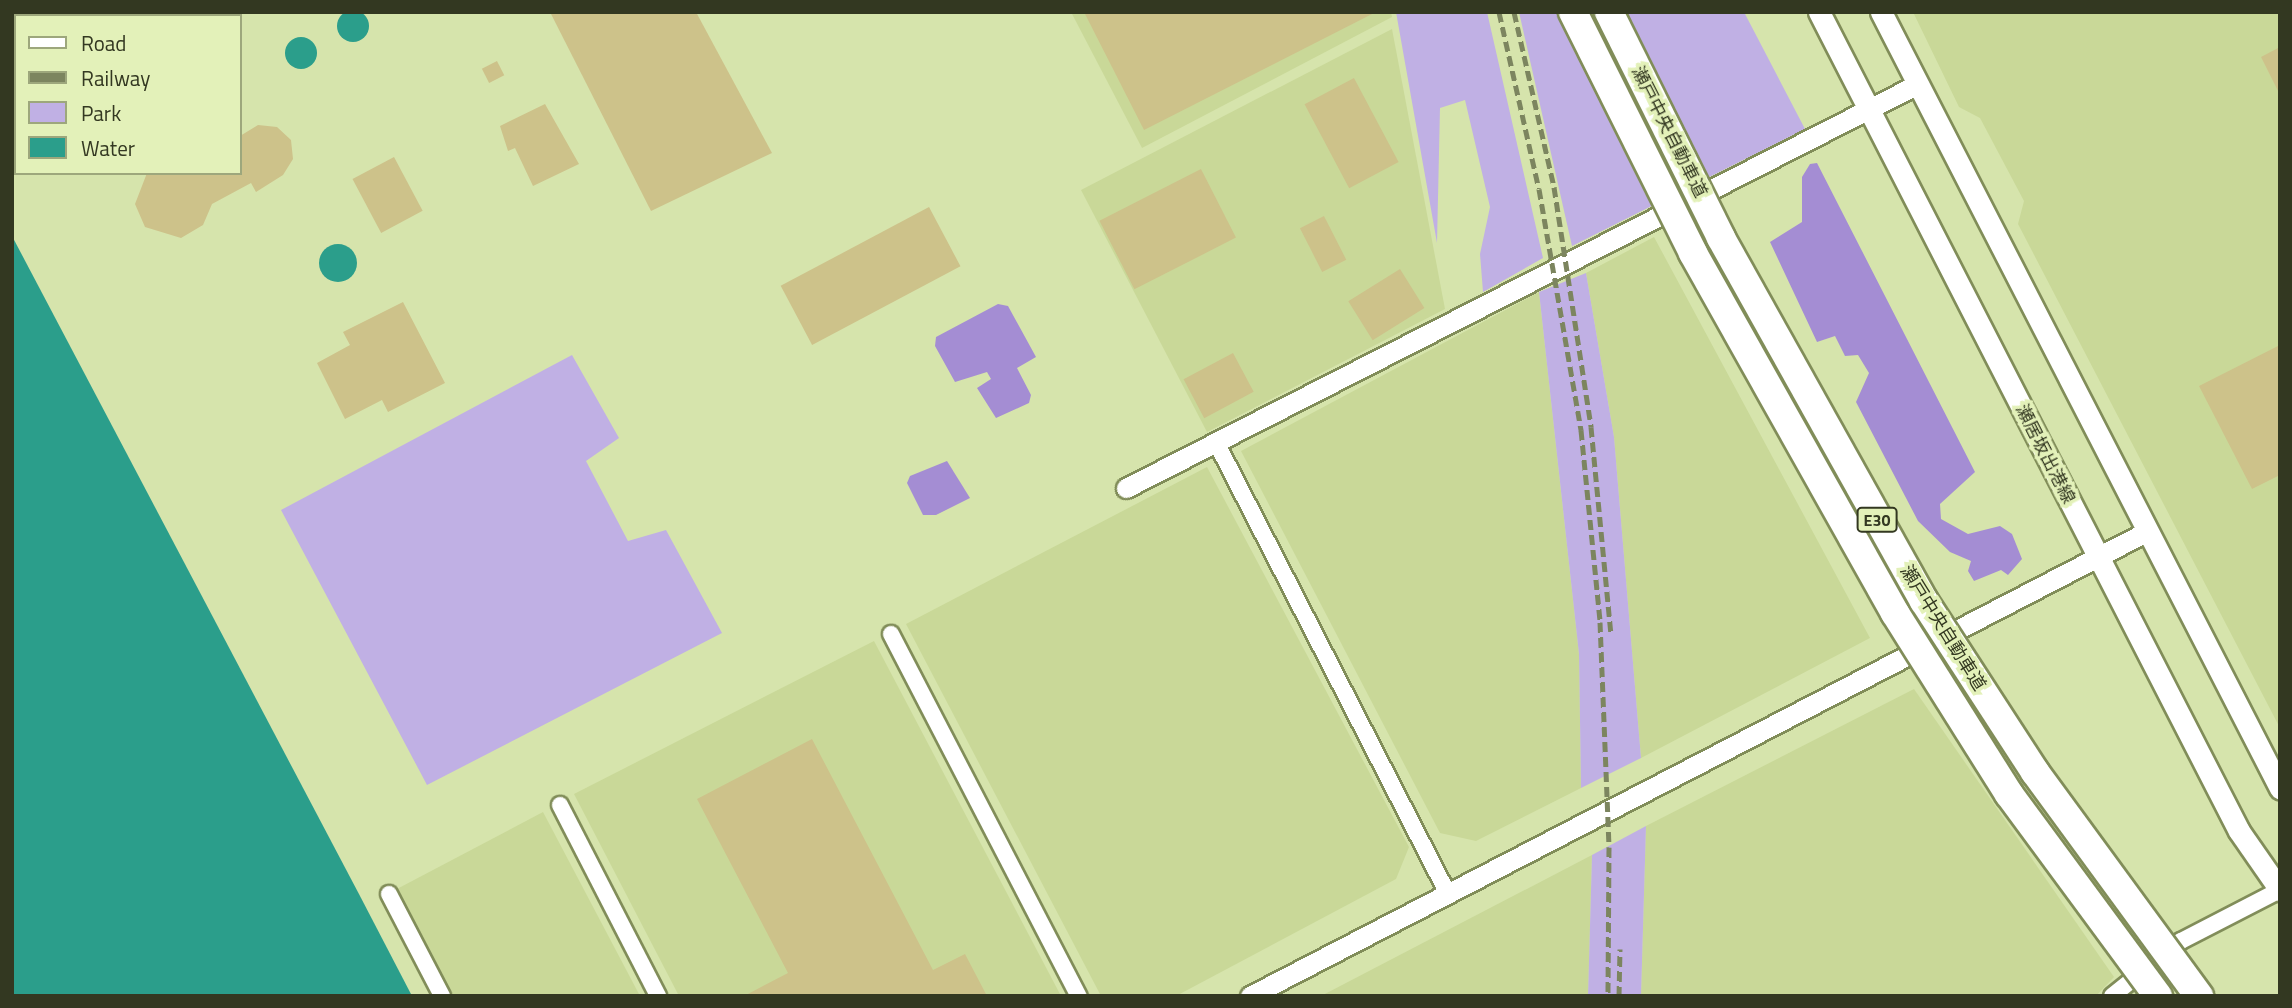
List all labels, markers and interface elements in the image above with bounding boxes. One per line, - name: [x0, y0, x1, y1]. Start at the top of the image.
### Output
- legend: [14, 14, 242, 175]
- text: Road: [81, 27, 126, 59]
- text: Railway: [81, 62, 150, 94]
- street label: 瀬戸中央自動車道: [1627, 63, 1711, 201]
- text: Park: [81, 97, 121, 129]
- text: Water: [81, 132, 135, 164]
- street label: 瀬居坂出港線: [2011, 401, 2079, 507]
- road number: E30: [1856, 508, 1898, 533]
- street label: 瀬戸中央自動車道: [1896, 561, 1990, 695]

